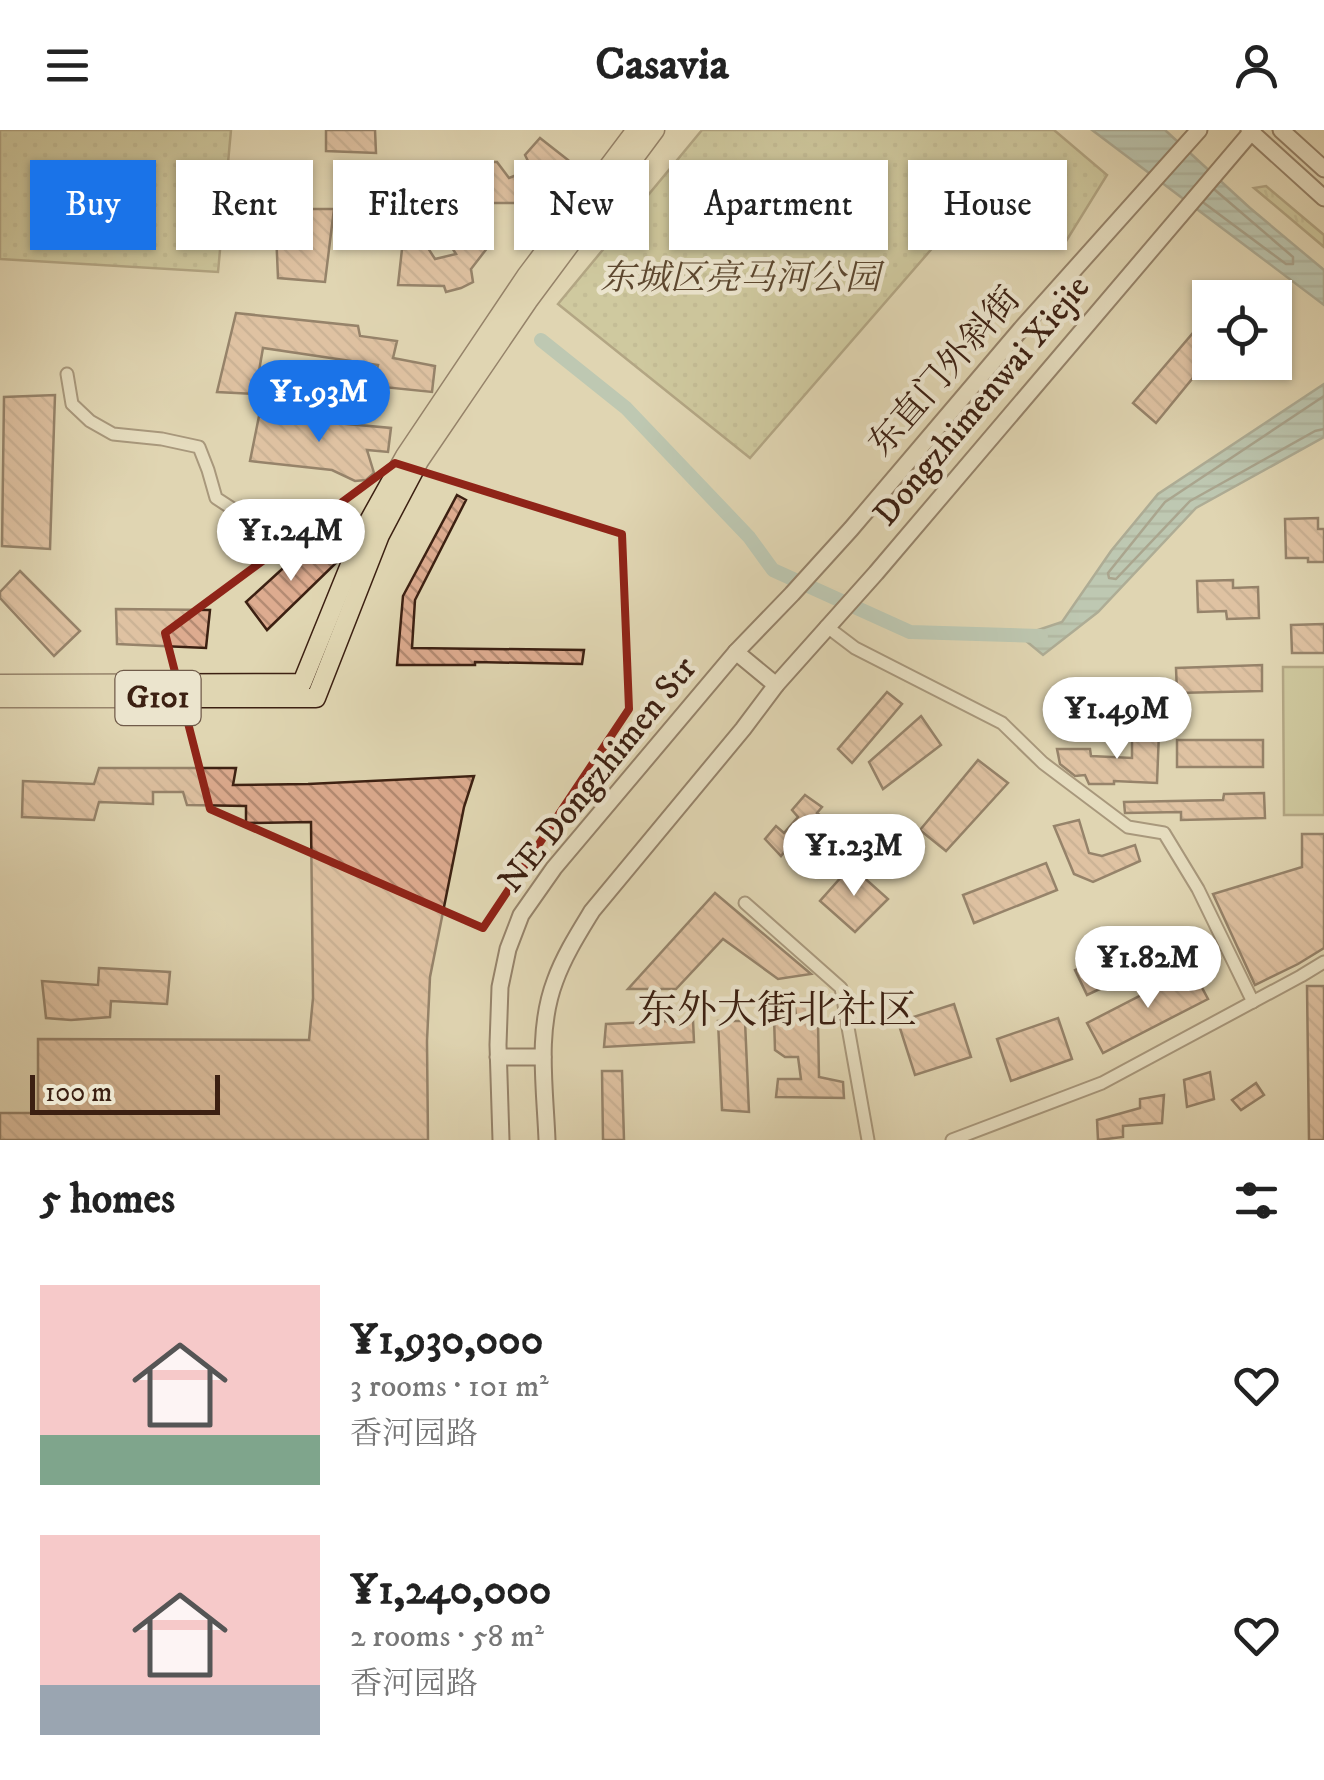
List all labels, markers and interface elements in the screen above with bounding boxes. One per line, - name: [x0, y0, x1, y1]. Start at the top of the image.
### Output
- text: Casavia: [595, 37, 729, 93]
- icon: menu: [40, 38, 95, 93]
- icon: person: [1229, 38, 1284, 93]
- chip: Buy: [30, 160, 156, 250]
- chip: Rent: [176, 160, 313, 250]
- chip: Filters: [333, 160, 494, 250]
- chip: New: [514, 160, 649, 250]
- chip: Apartment: [669, 160, 888, 250]
- chip: House: [908, 160, 1067, 250]
- park label: 东城区亮马河公园: [600, 257, 885, 301]
- street label: Dongzhimenwai Xiejie: [864, 266, 1100, 536]
- street label: 东直门外斜街: [860, 278, 1030, 466]
- map controls: [1192, 280, 1292, 380]
- button: locate: [1192, 280, 1292, 380]
- pin: ¥1.93M: [238, 360, 400, 445]
- text: ¥1.93M: [270, 372, 368, 412]
- pin: ¥1.24M: [210, 499, 372, 584]
- text: ¥1.24M: [239, 511, 343, 551]
- street label: NE Dongzhimen Str: [489, 648, 707, 902]
- road number: G101: [116, 671, 200, 725]
- pin: ¥1.49M: [1036, 677, 1198, 762]
- text: ¥1.49M: [1065, 689, 1169, 729]
- pin: ¥1.23M: [773, 814, 935, 899]
- text: ¥1.23M: [805, 826, 903, 866]
- pin: ¥1.82M: [1067, 926, 1229, 1011]
- text: ¥1.82M: [1097, 938, 1199, 978]
- district label: 东外大街北社区: [637, 987, 917, 1037]
- scale bar: [30, 1070, 220, 1114]
- text: 100 m: [45, 1075, 112, 1110]
- icon: filters: [1229, 1173, 1284, 1228]
- text: 5 homes: [40, 1174, 175, 1226]
- text: ¥1,930,000: [350, 1315, 543, 1367]
- icon: home: [120, 1325, 240, 1445]
- icon: heart: [1229, 1358, 1284, 1413]
- text: 3 rooms · 101 m²: [350, 1367, 549, 1407]
- text: 香河园路: [350, 1415, 478, 1455]
- text: ¥1,240,000: [350, 1565, 551, 1617]
- icon: home: [120, 1575, 240, 1695]
- icon: heart: [1229, 1608, 1284, 1663]
- text: 2 rooms · 58 m²: [350, 1617, 544, 1657]
- text: 香河园路: [350, 1665, 478, 1705]

